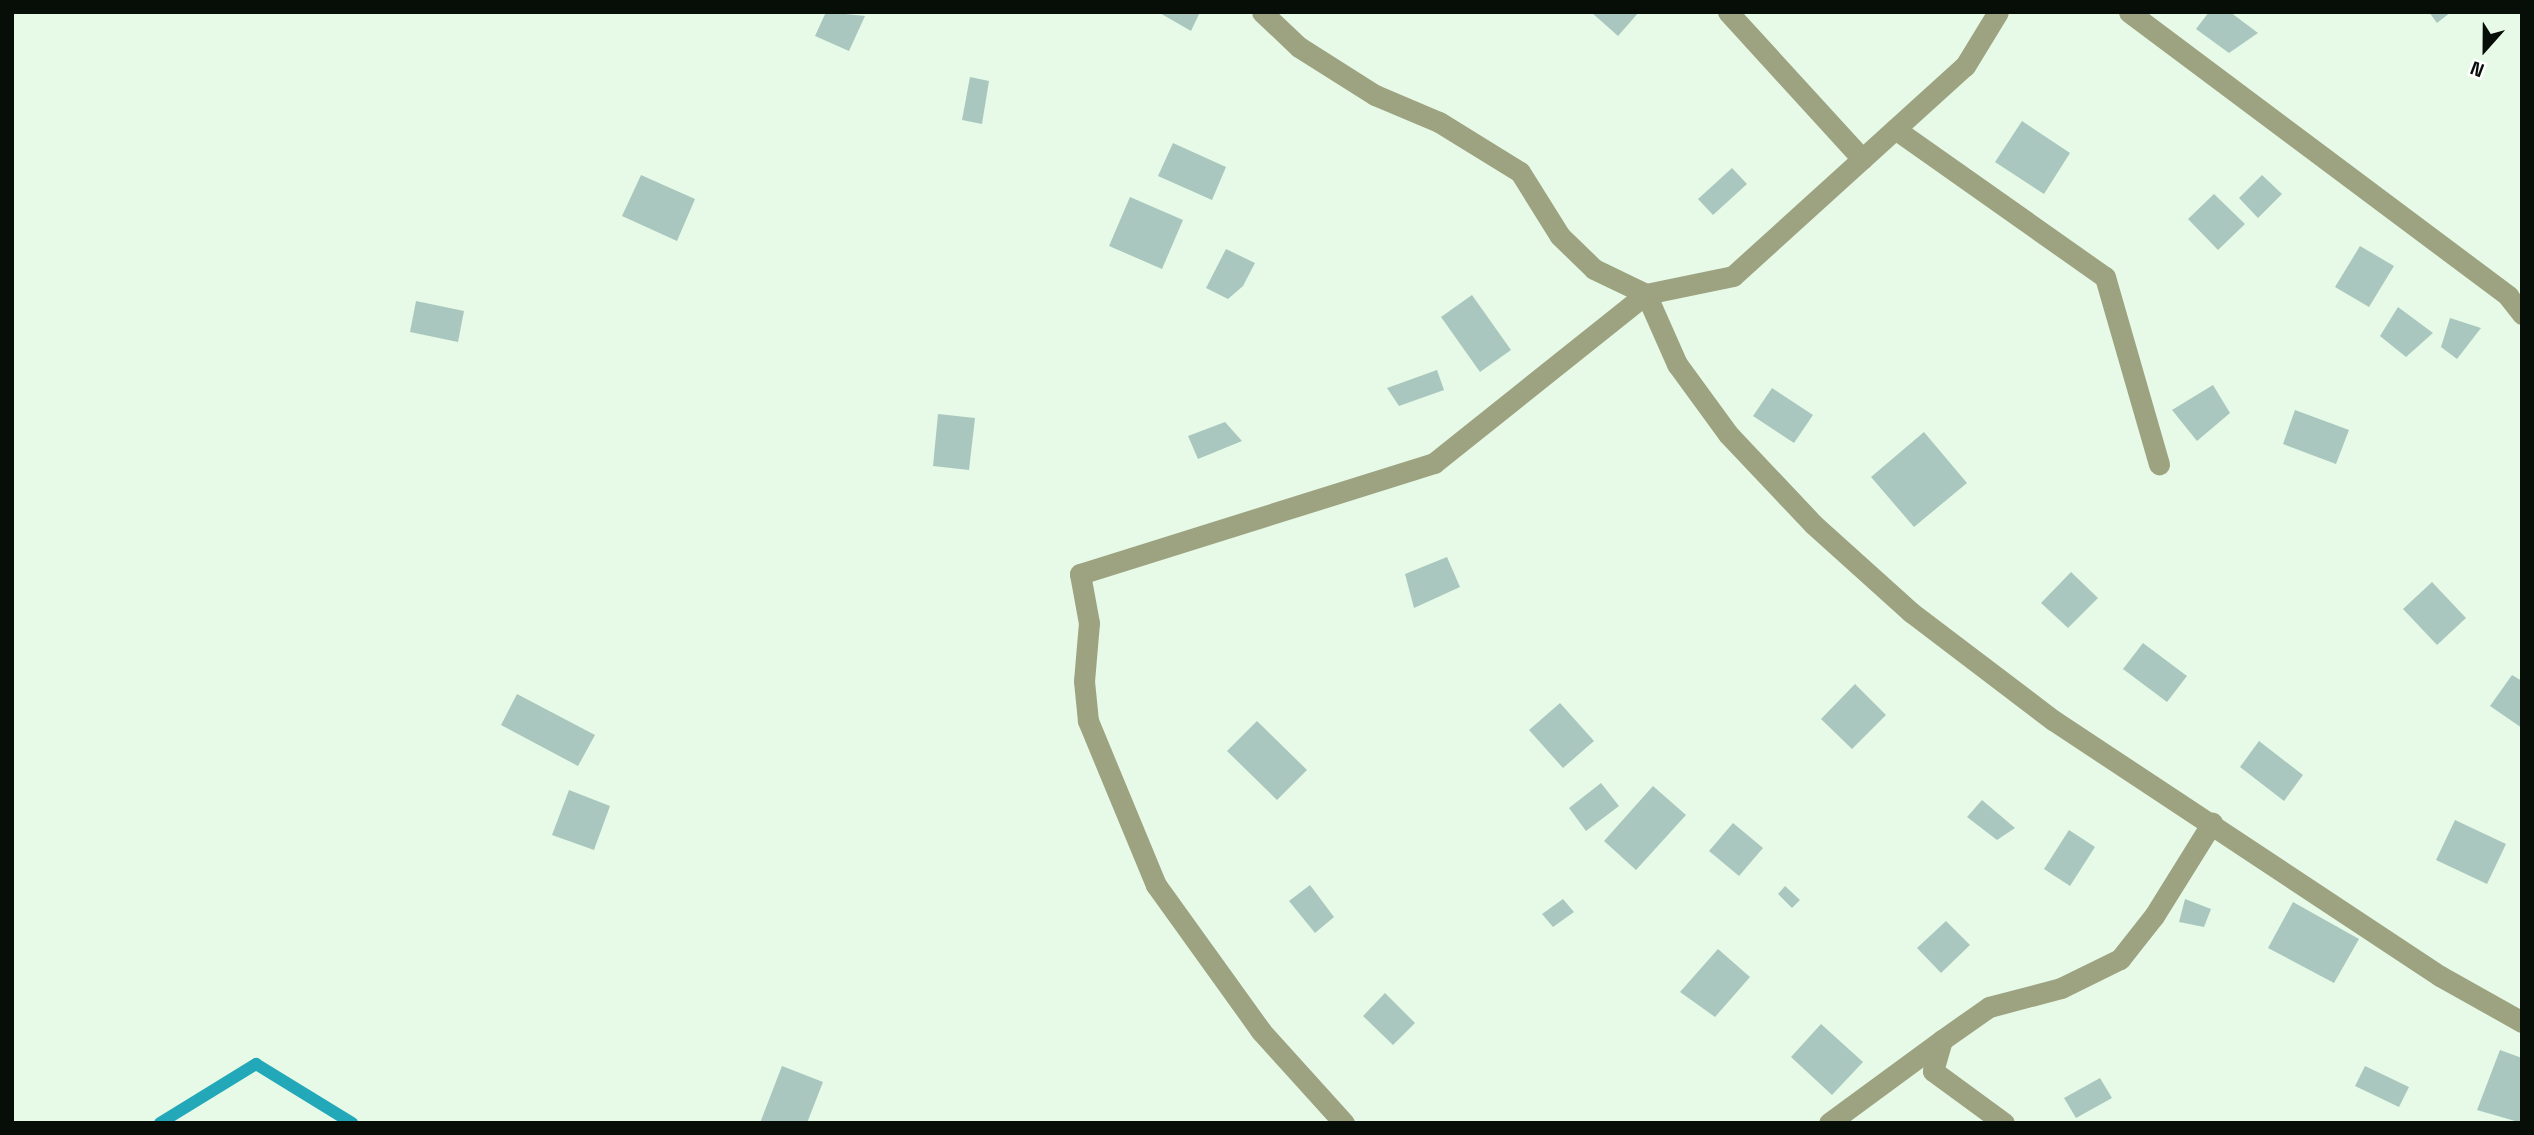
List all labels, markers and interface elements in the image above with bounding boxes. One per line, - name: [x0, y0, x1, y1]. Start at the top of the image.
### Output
- north arrow: [2450, 14, 2520, 84]
- text: N: [2467, 55, 2488, 83]

